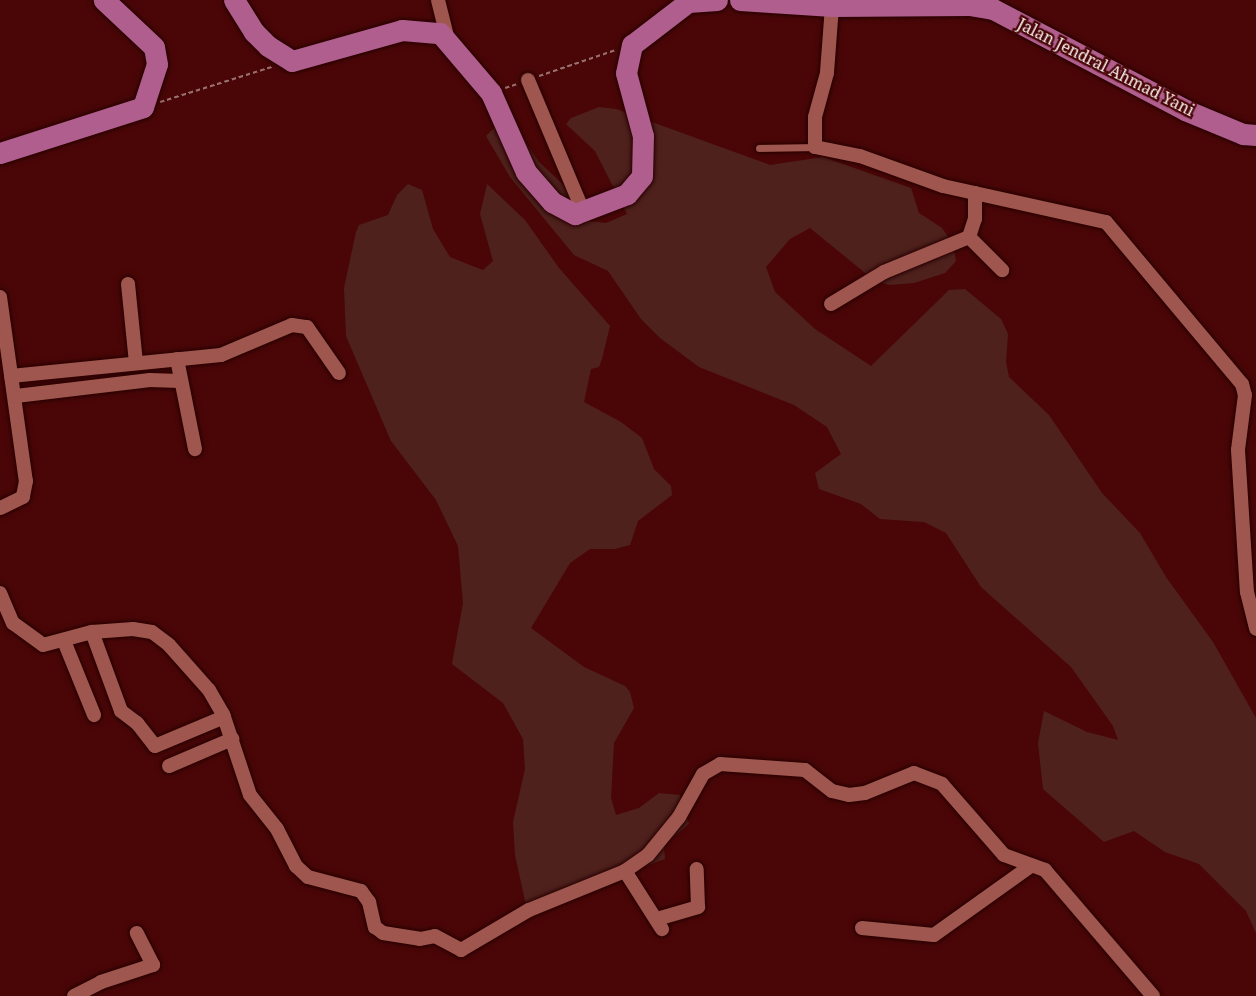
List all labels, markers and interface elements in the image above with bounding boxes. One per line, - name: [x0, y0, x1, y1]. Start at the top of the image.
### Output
- street label: Jalan Jendral Ahmad Yani: [1014, 14, 1198, 120]

